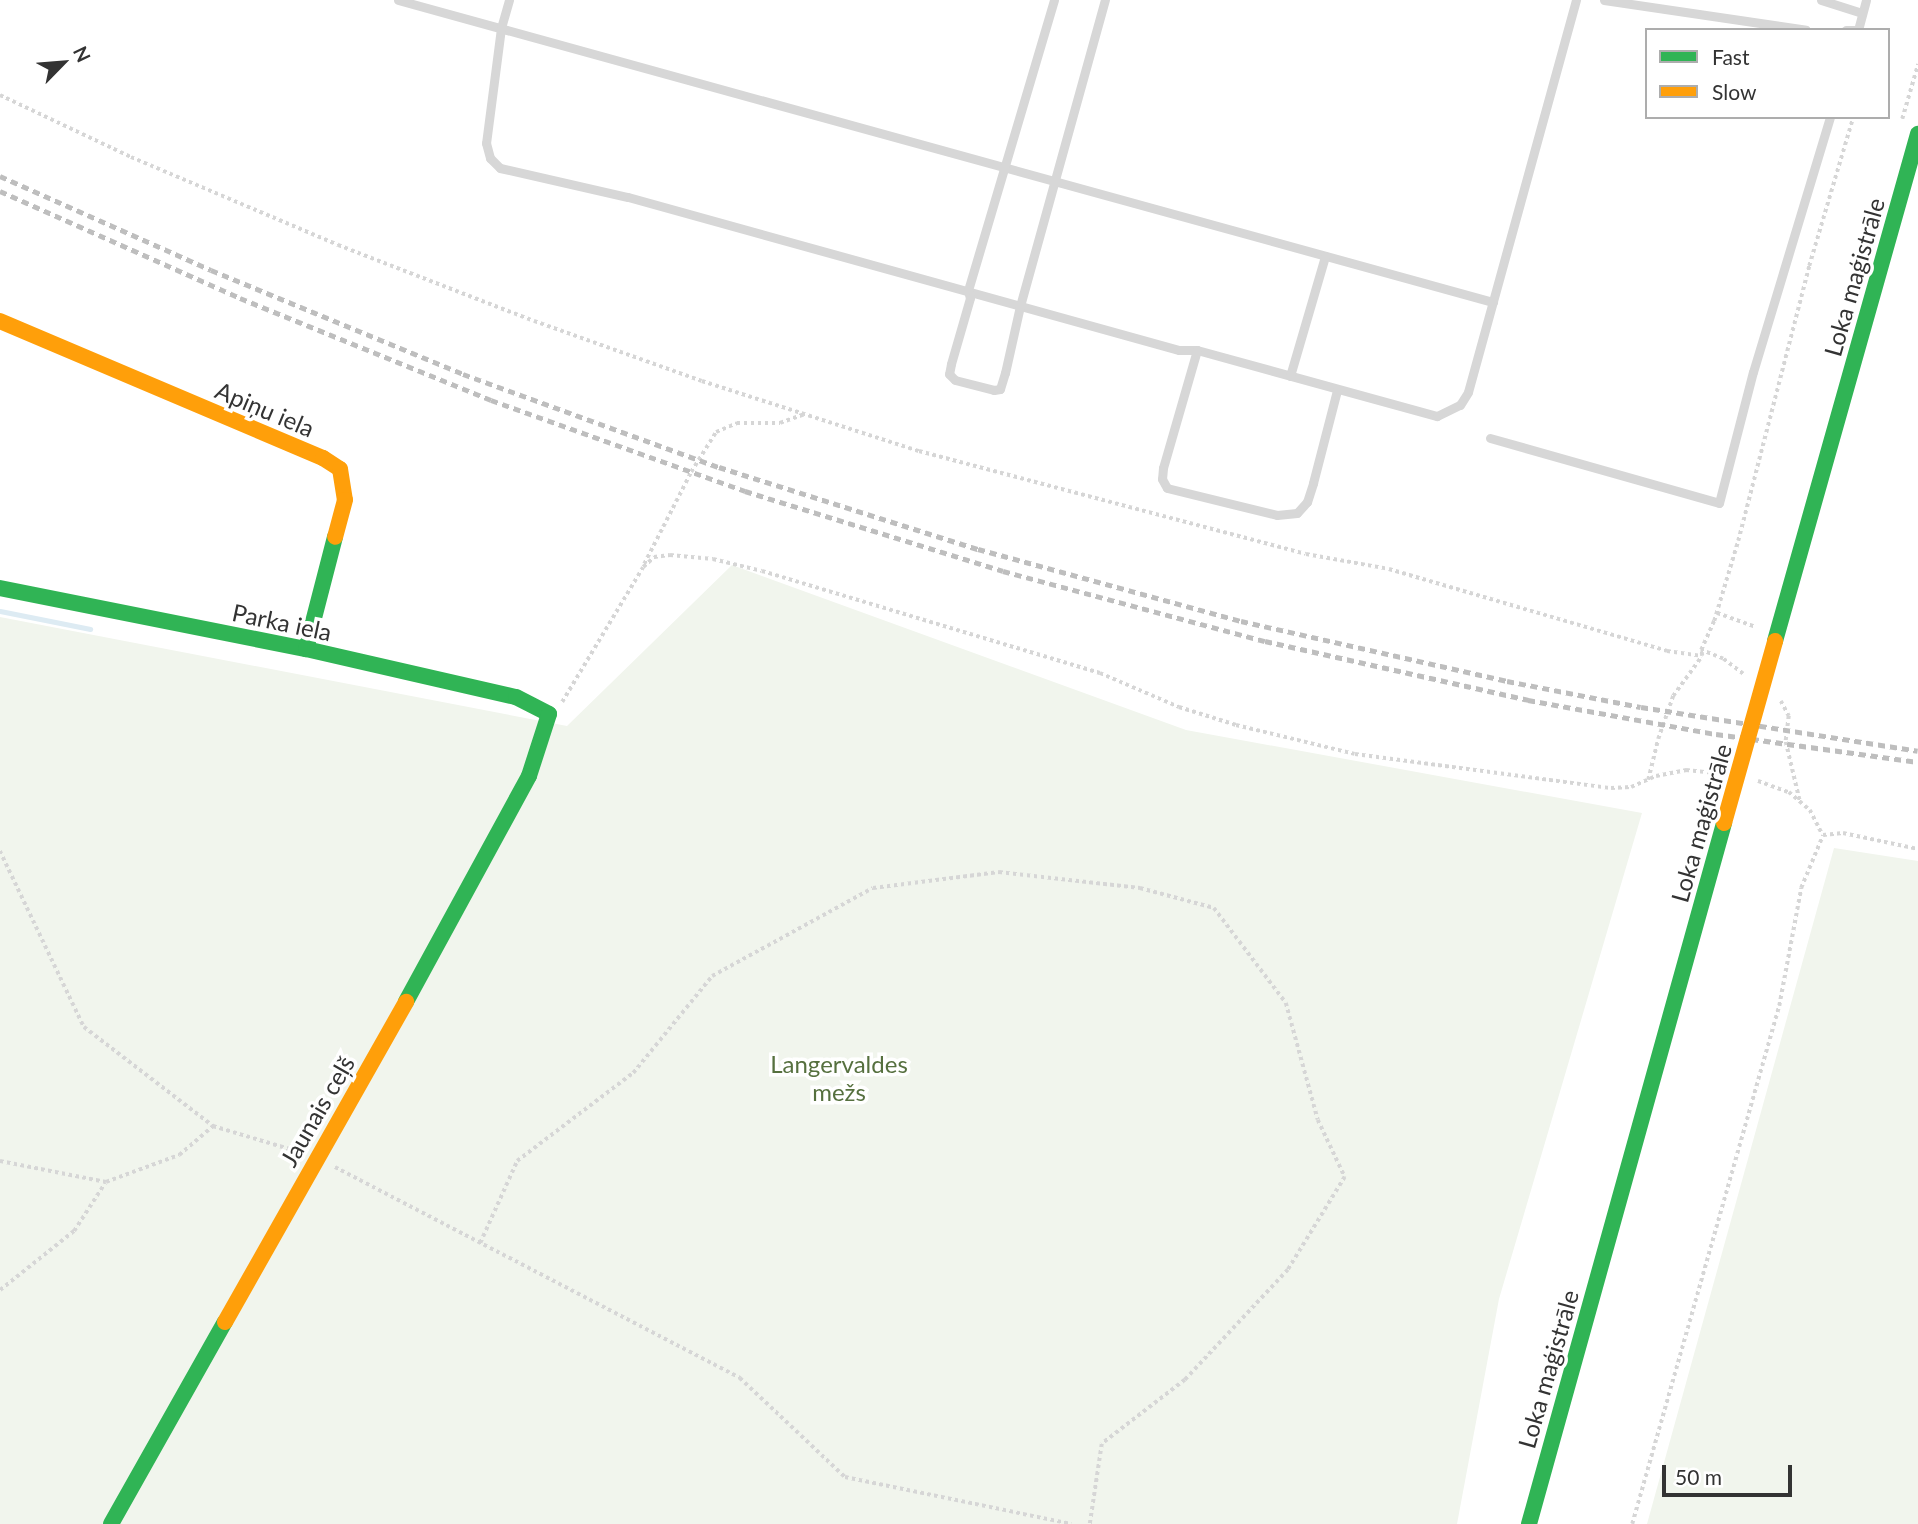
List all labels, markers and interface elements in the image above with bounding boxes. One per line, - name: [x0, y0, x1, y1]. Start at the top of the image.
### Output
- north arrow: [28, 28, 98, 98]
- legend: [1645, 28, 1890, 119]
- text: N: [69, 42, 96, 65]
- text: Fast: [1712, 44, 1749, 69]
- text: Slow: [1712, 79, 1756, 104]
- street label: Loka maģistrāle: [1818, 195, 1890, 359]
- street label: Apiņu iela: [211, 375, 319, 443]
- street label: Parka iela: [230, 597, 334, 647]
- street label: Loka maģistrāle: [1665, 741, 1737, 905]
- park label: Langervaldes mežs: [770, 1050, 908, 1106]
- street label: Jaunais ceļš: [274, 1051, 360, 1171]
- street label: Loka maģistrāle: [1512, 1287, 1584, 1451]
- scale bar: [1666, 1450, 1796, 1494]
- text: 50 m: [1675, 1464, 1722, 1489]

